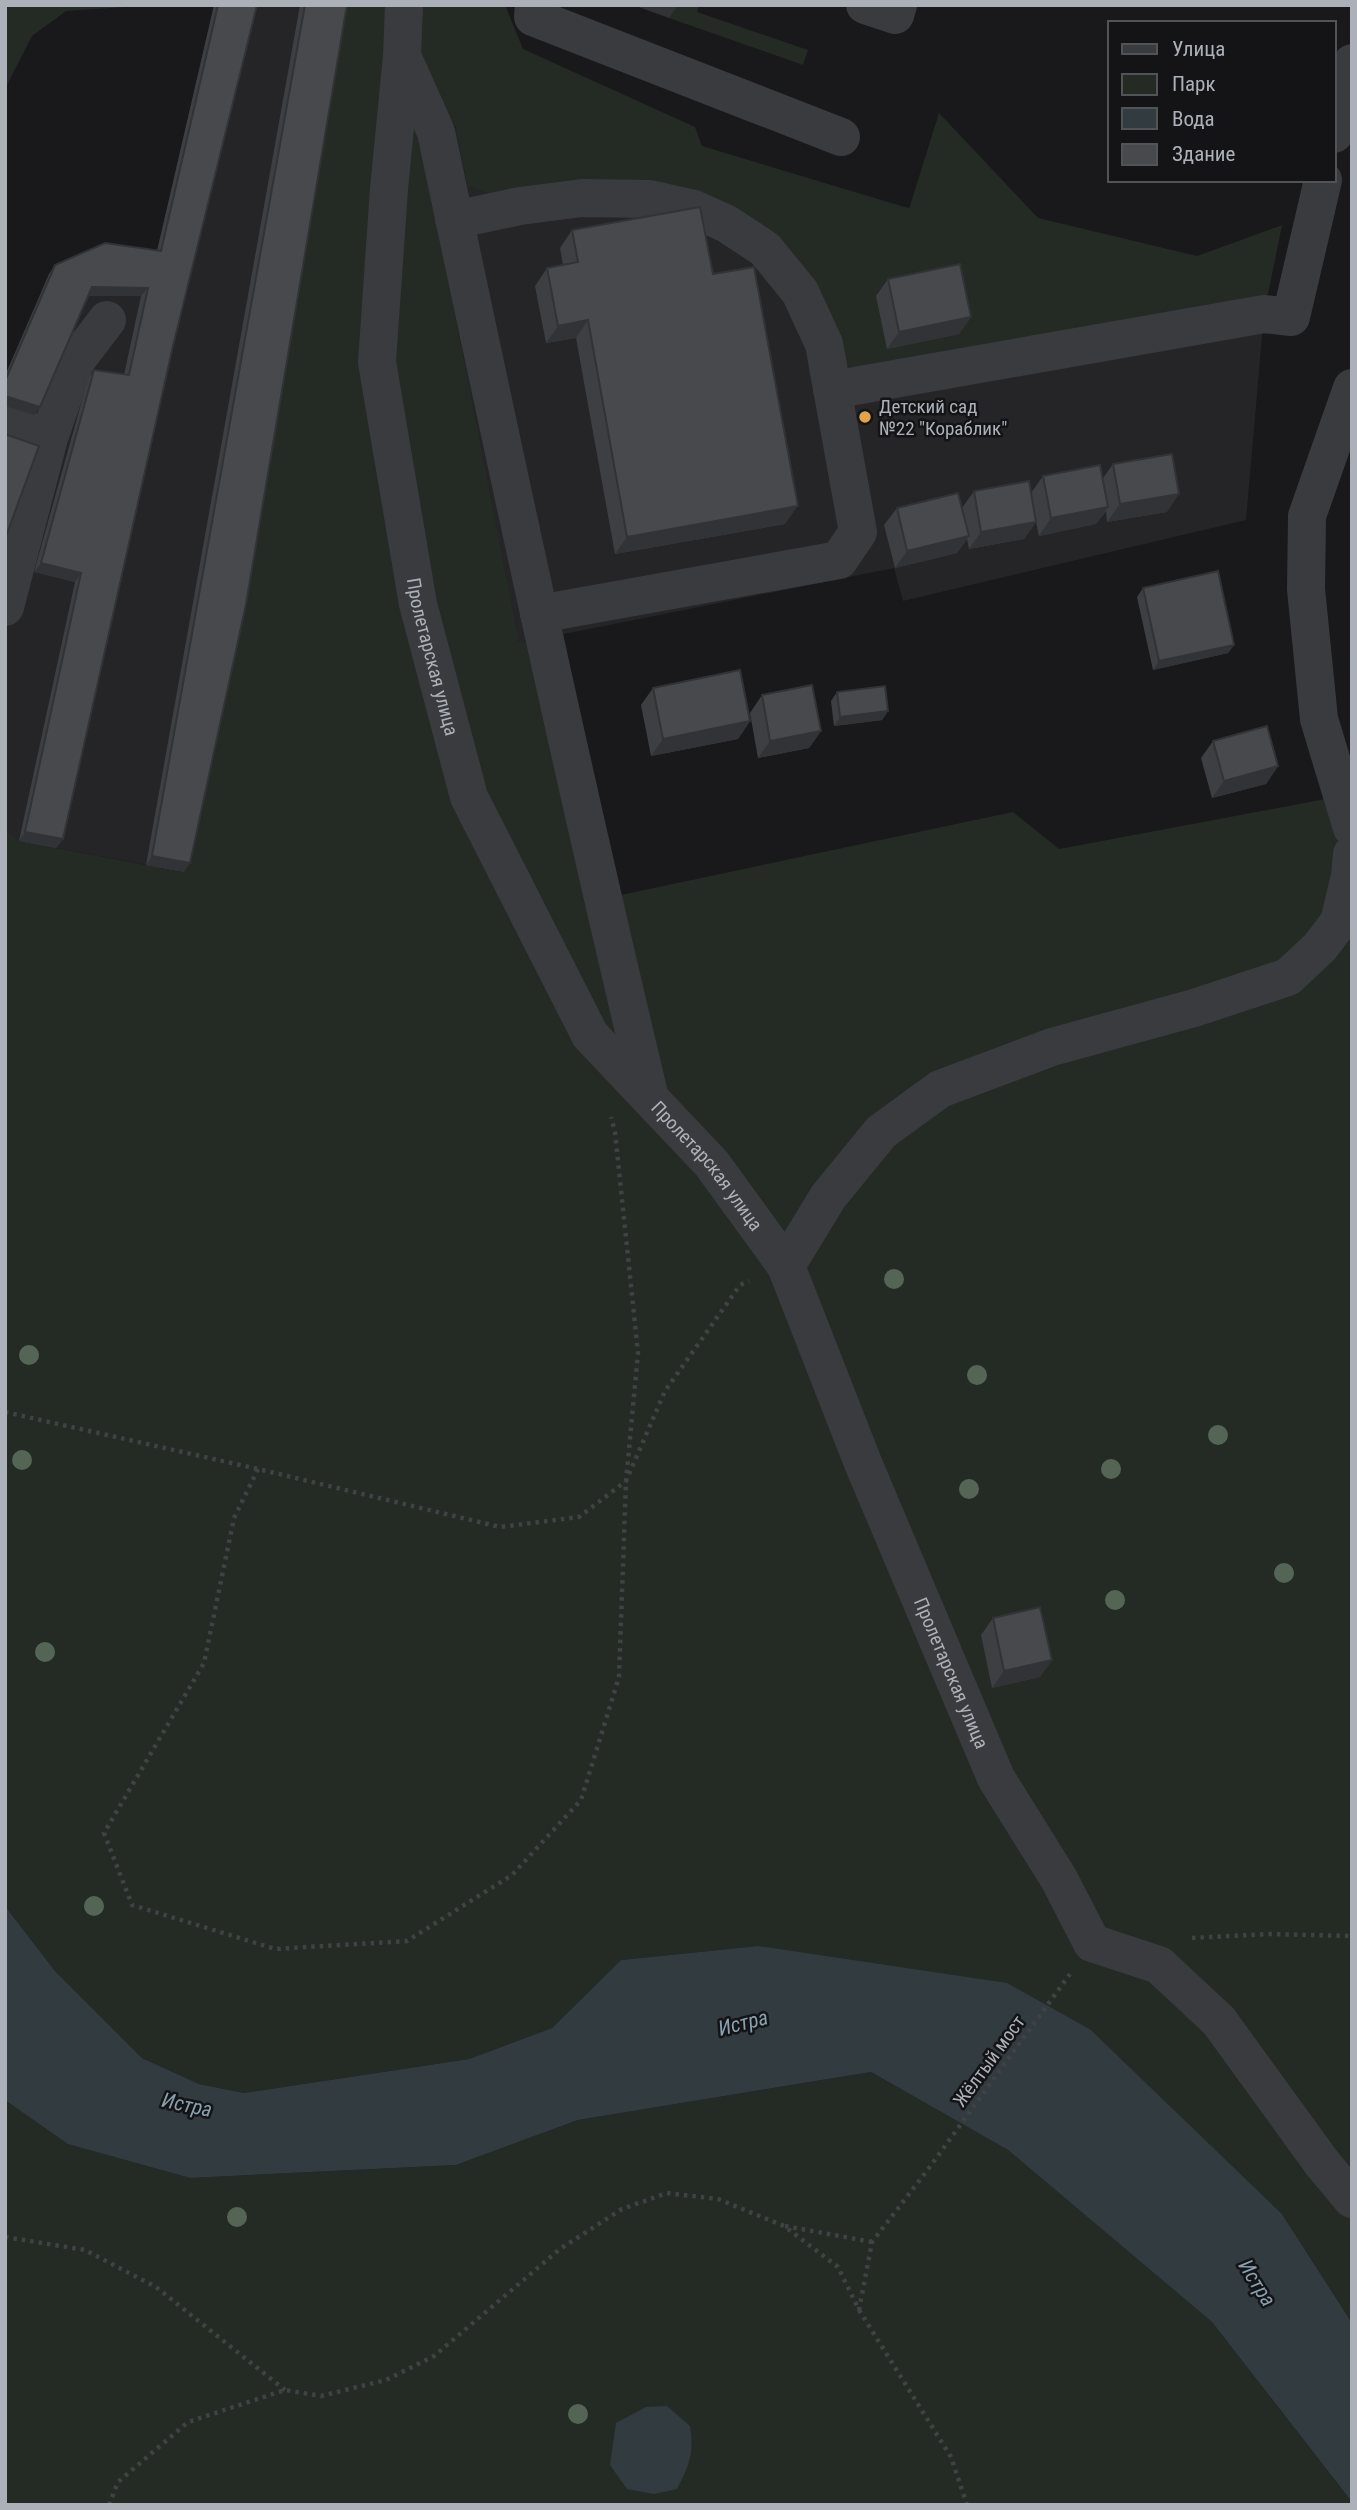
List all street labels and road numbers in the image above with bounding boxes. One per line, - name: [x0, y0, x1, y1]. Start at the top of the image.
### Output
- street label: Пролетарская улица: [402, 576, 464, 738]
- street label: Пролетарская улица: [647, 1096, 768, 1235]
- street label: Пролетарская улица: [909, 1594, 994, 1752]
- street label: Жёлтый мост: [948, 2011, 1030, 2111]

